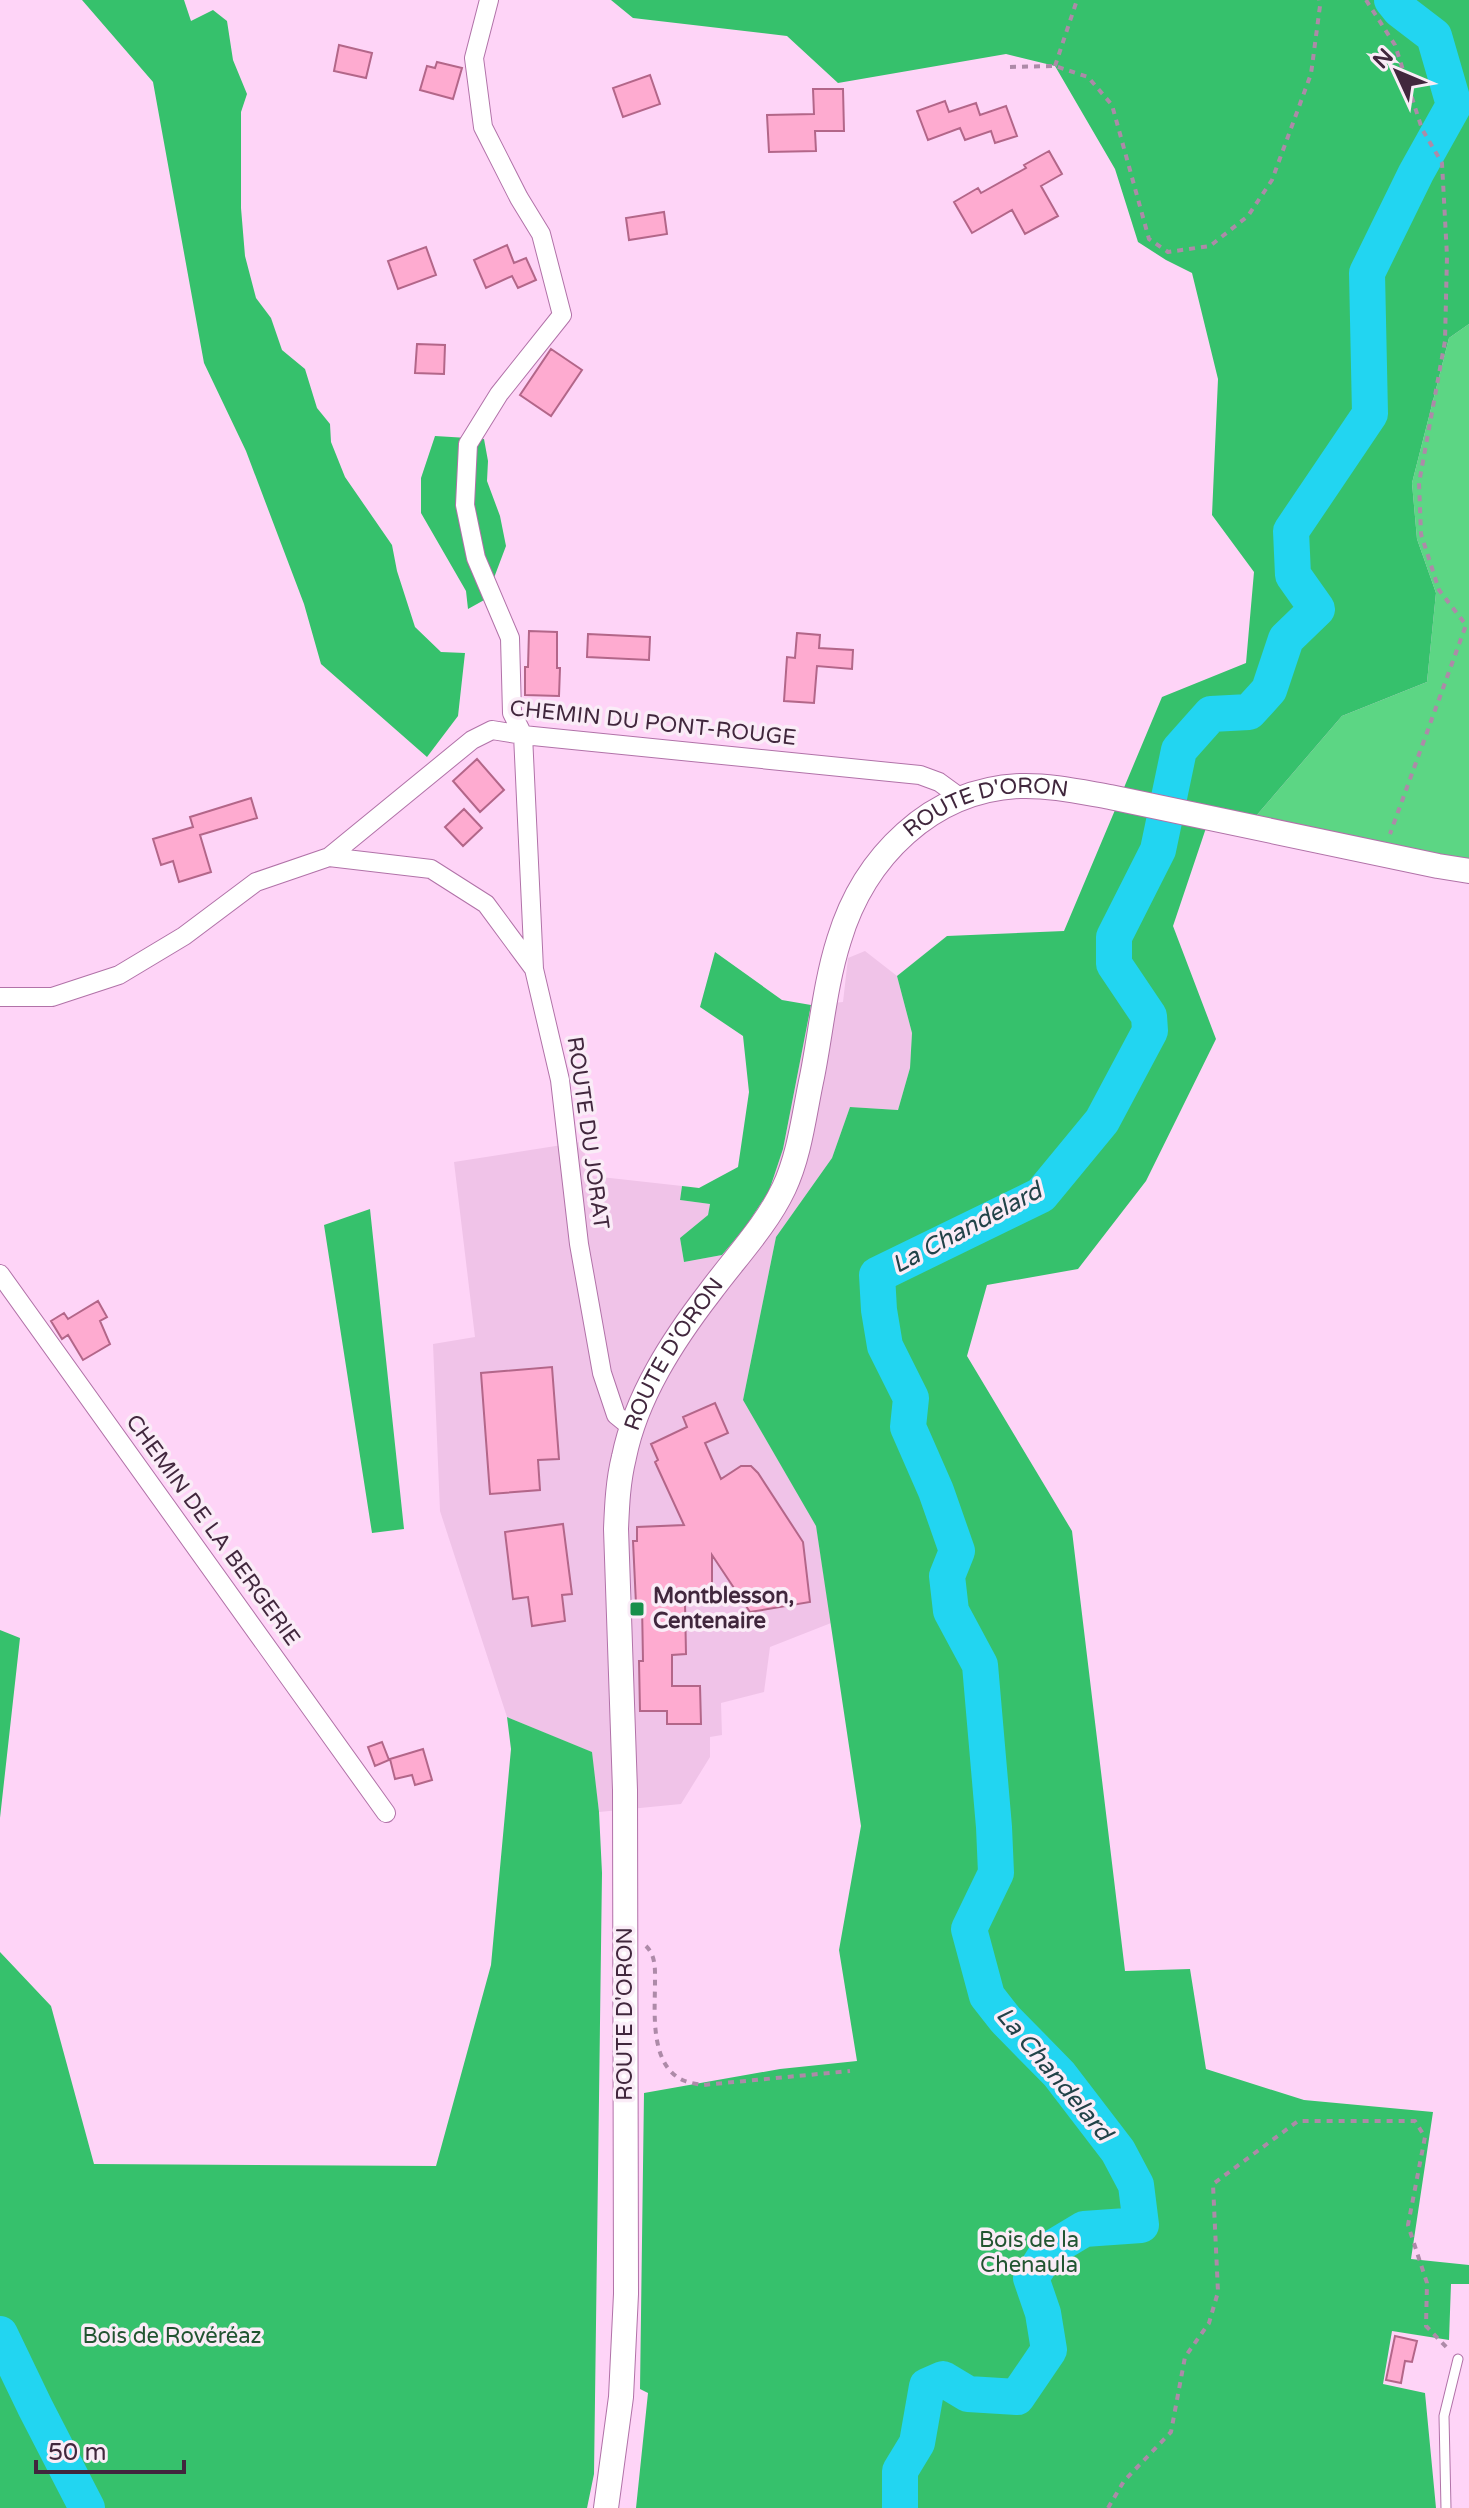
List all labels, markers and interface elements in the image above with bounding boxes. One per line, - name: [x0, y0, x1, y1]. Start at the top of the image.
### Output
- north arrow: [1357, 32, 1437, 112]
- text: N: [1368, 43, 1399, 74]
- street label: CHEMIN DU PONT-ROUGE: [508, 695, 798, 751]
- street label: ROUTE D'ORON: [898, 773, 1070, 843]
- street label: ROUTE DU JORAT: [562, 1035, 614, 1232]
- water label: La Chandelard: [887, 1175, 1049, 1280]
- street label: ROUTE D'ORON: [619, 1273, 729, 1434]
- street label: CHEMIN DE LA BERGERIE: [120, 1409, 306, 1651]
- place label: Montblesson, Centenaire: [653, 1583, 794, 1634]
- marker: Montblesson, Centenaire: [628, 1600, 646, 1618]
- street label: ROUTE D'ORON: [612, 1927, 638, 2101]
- water label: La Chandelard: [990, 2001, 1120, 2149]
- park label: Bois de la Chenaula: [979, 2227, 1079, 2278]
- park label: Bois de Rovéréaz: [82, 2323, 262, 2349]
- scale bar: [36, 2424, 184, 2474]
- text: 50 m: [48, 2438, 106, 2467]

